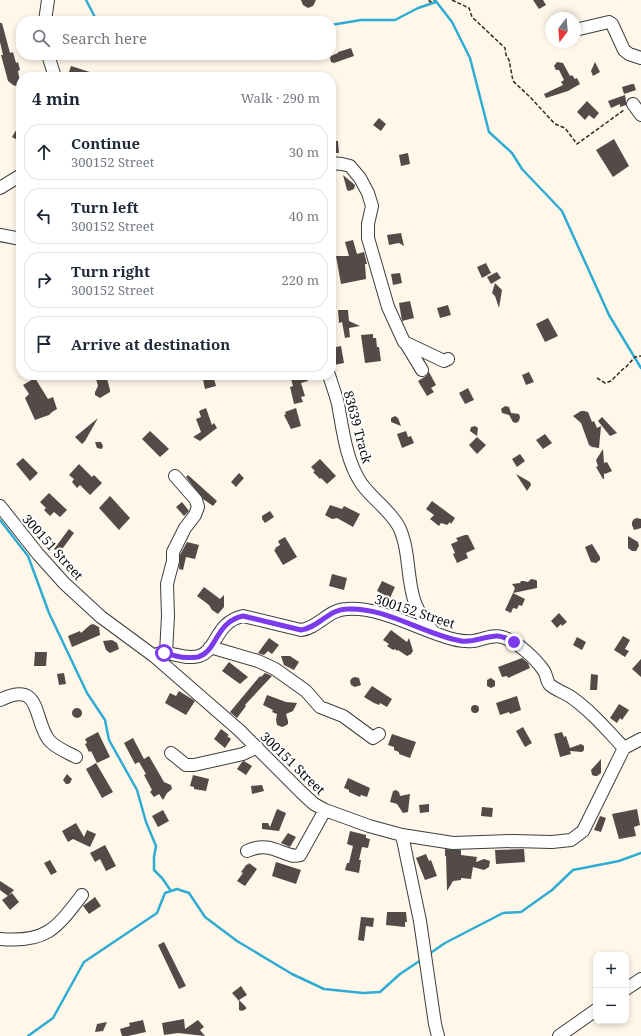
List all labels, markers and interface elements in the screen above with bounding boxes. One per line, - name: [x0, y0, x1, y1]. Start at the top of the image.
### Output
- north arrow: [545, 12, 581, 48]
- search box: [16, 16, 336, 60]
- icon: search: [30, 27, 52, 49]
- text: Search here: [62, 28, 147, 48]
- text: 4 min: [32, 87, 80, 110]
- text: Walk · 290 m: [241, 89, 320, 107]
- text: Continue: [71, 133, 140, 153]
- icon: ahead: [33, 141, 55, 163]
- text: 30 m: [289, 143, 319, 161]
- text: 300152 Street: [71, 153, 154, 171]
- text: Turn left: [71, 197, 139, 217]
- icon: left: [33, 205, 55, 227]
- text: 40 m: [289, 207, 319, 225]
- text: 300152 Street: [71, 217, 154, 235]
- text: Turn right: [71, 261, 150, 281]
- icon: right: [33, 269, 55, 291]
- text: 220 m: [282, 271, 319, 289]
- text: 300152 Street: [71, 281, 154, 299]
- icon: arrive: [33, 333, 55, 355]
- text: Arrive at destination: [71, 334, 230, 354]
- street label: 83639 Track: [340, 389, 376, 466]
- street label: 300151 Street: [18, 510, 88, 584]
- street label: 300152 Street: [373, 590, 458, 633]
- route end: [505, 633, 523, 651]
- route start: [155, 644, 173, 662]
- street label: 300151 Street: [257, 728, 329, 799]
- map controls: [593, 952, 629, 1024]
- button: +: [593, 952, 629, 988]
- button: −: [593, 988, 629, 1024]

